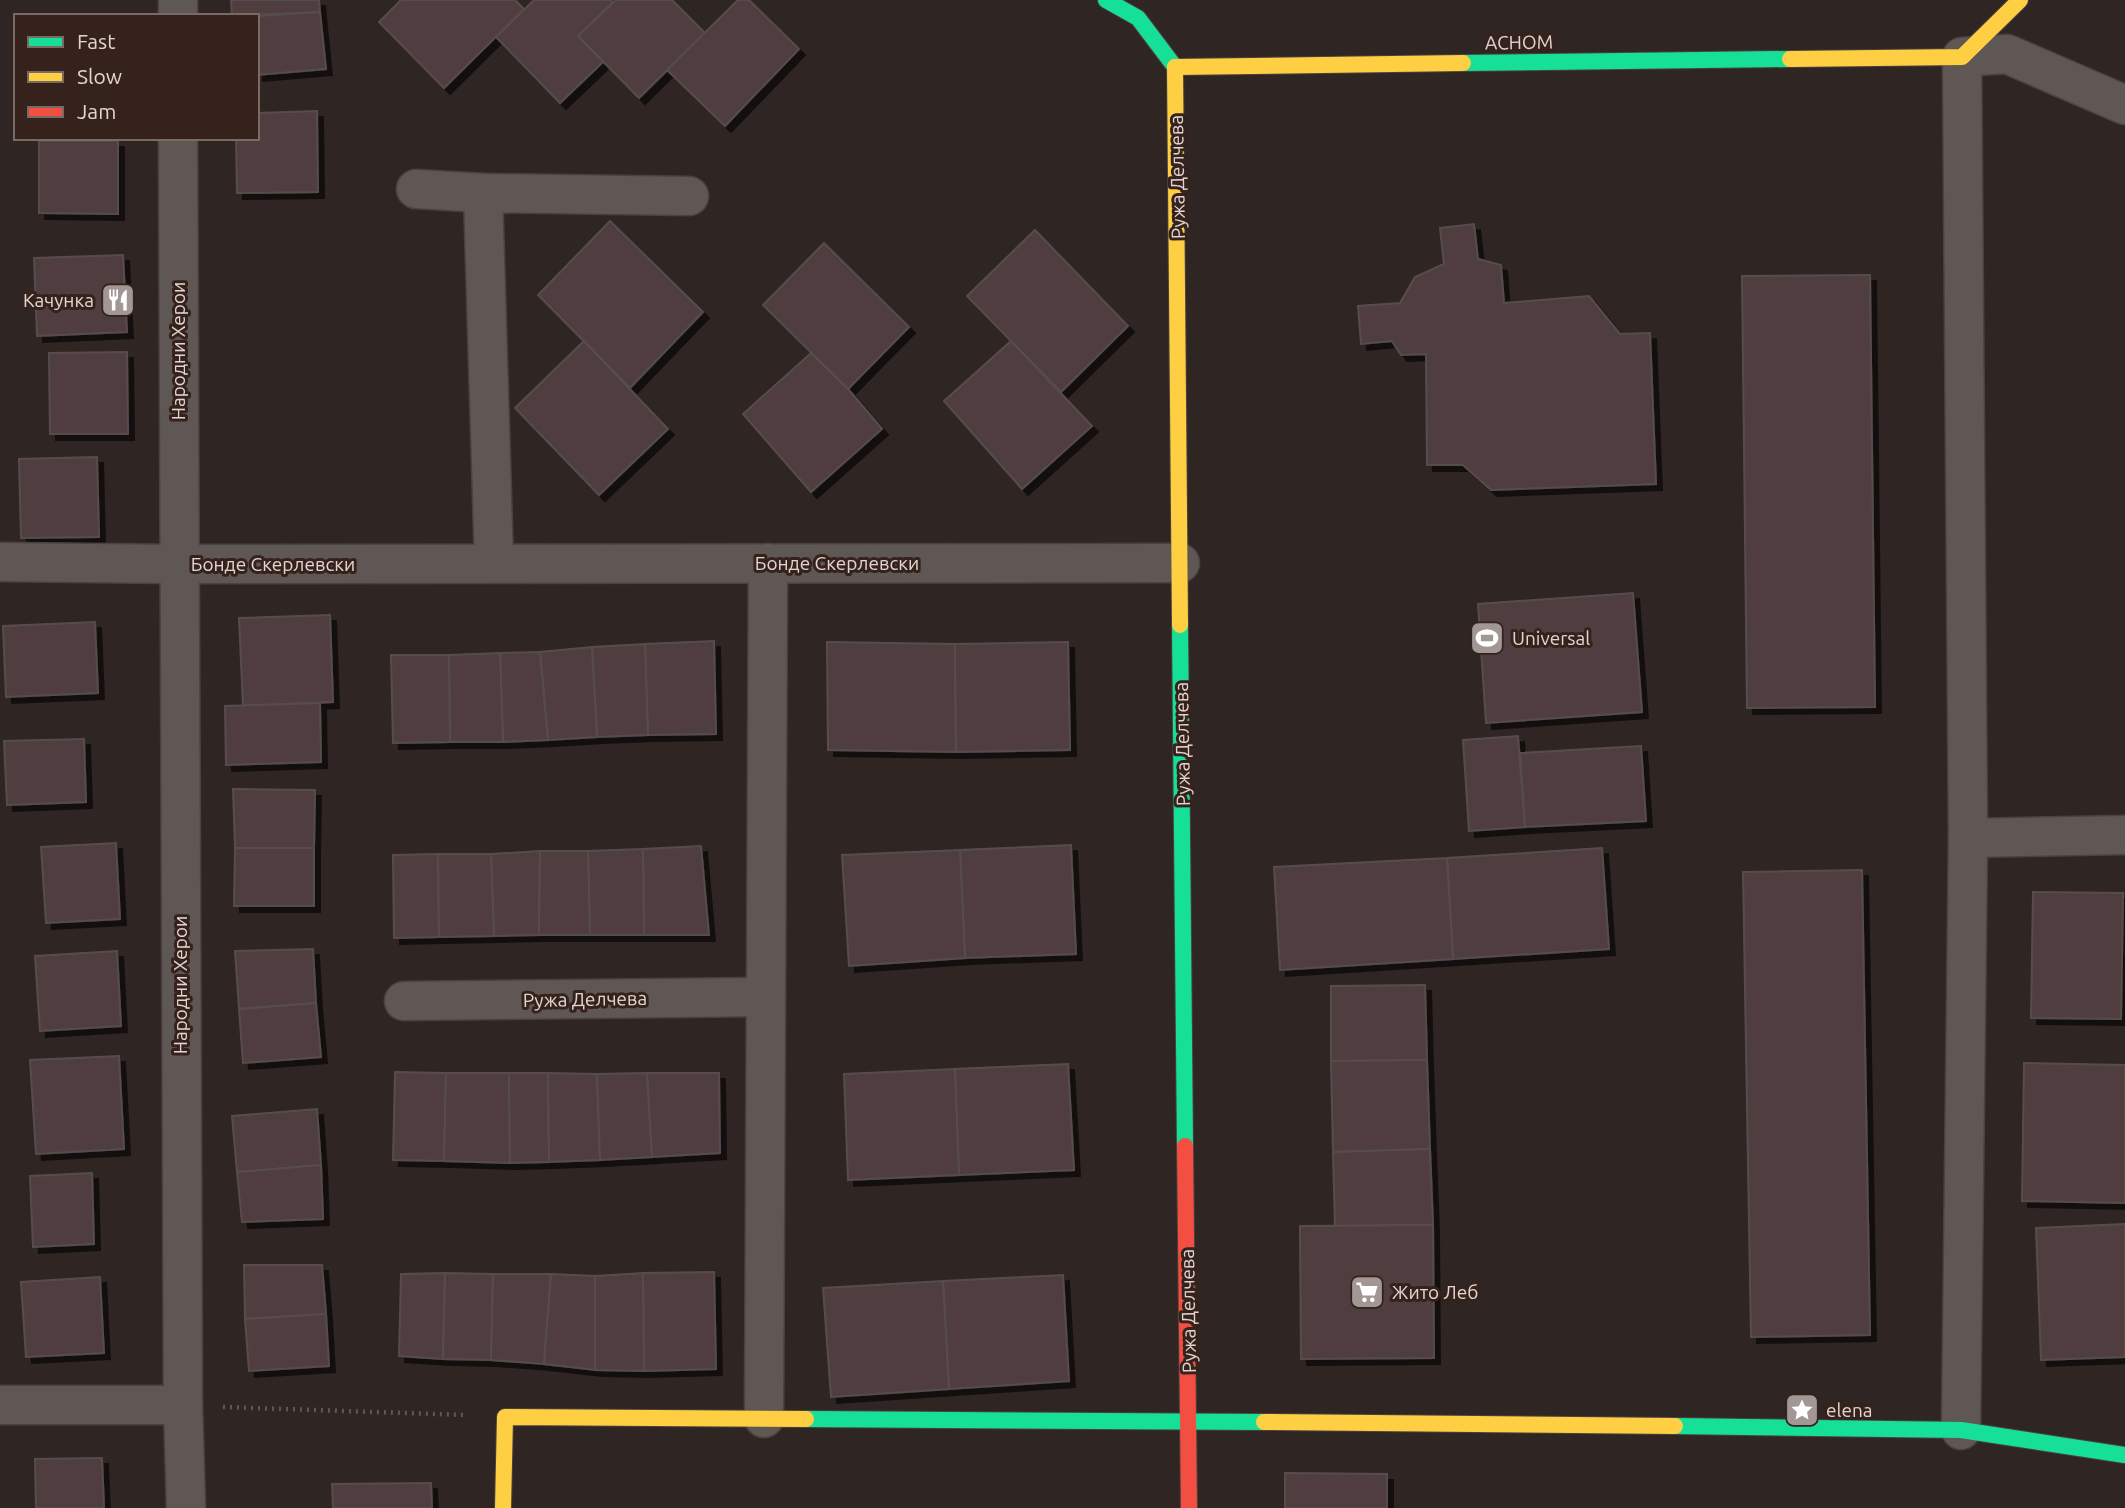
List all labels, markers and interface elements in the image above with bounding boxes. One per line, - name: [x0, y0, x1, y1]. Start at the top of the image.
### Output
- legend: [14, 14, 259, 140]
- text: Fast: [77, 29, 115, 53]
- street label: АСНОМ: [1485, 30, 1553, 54]
- text: Slow: [77, 64, 122, 88]
- text: Jam: [77, 99, 116, 123]
- street label: Ружа Делчева: [1165, 115, 1189, 239]
- restaurant icon: Качунка: [99, 281, 137, 319]
- street label: Народни Херои: [167, 282, 189, 420]
- place label: Качунка: [23, 289, 94, 311]
- street label: Бонде Скерлевски: [755, 552, 919, 574]
- street label: Бонде Скерлевски: [191, 553, 355, 575]
- sports icon: Universal: [1468, 619, 1506, 657]
- place label: Universal: [1512, 627, 1590, 649]
- street label: Ружа Делчева: [1170, 682, 1194, 806]
- street label: Народни Херои: [169, 916, 191, 1054]
- street label: Ружа Делчева: [523, 987, 647, 1011]
- street label: Ружа Делчева: [1176, 1249, 1200, 1373]
- supermarket icon: Жито Леб: [1348, 1273, 1386, 1311]
- place label: Жито Леб: [1392, 1281, 1478, 1303]
- place icon: elena: [1783, 1391, 1821, 1429]
- place label: elena: [1826, 1399, 1873, 1421]

